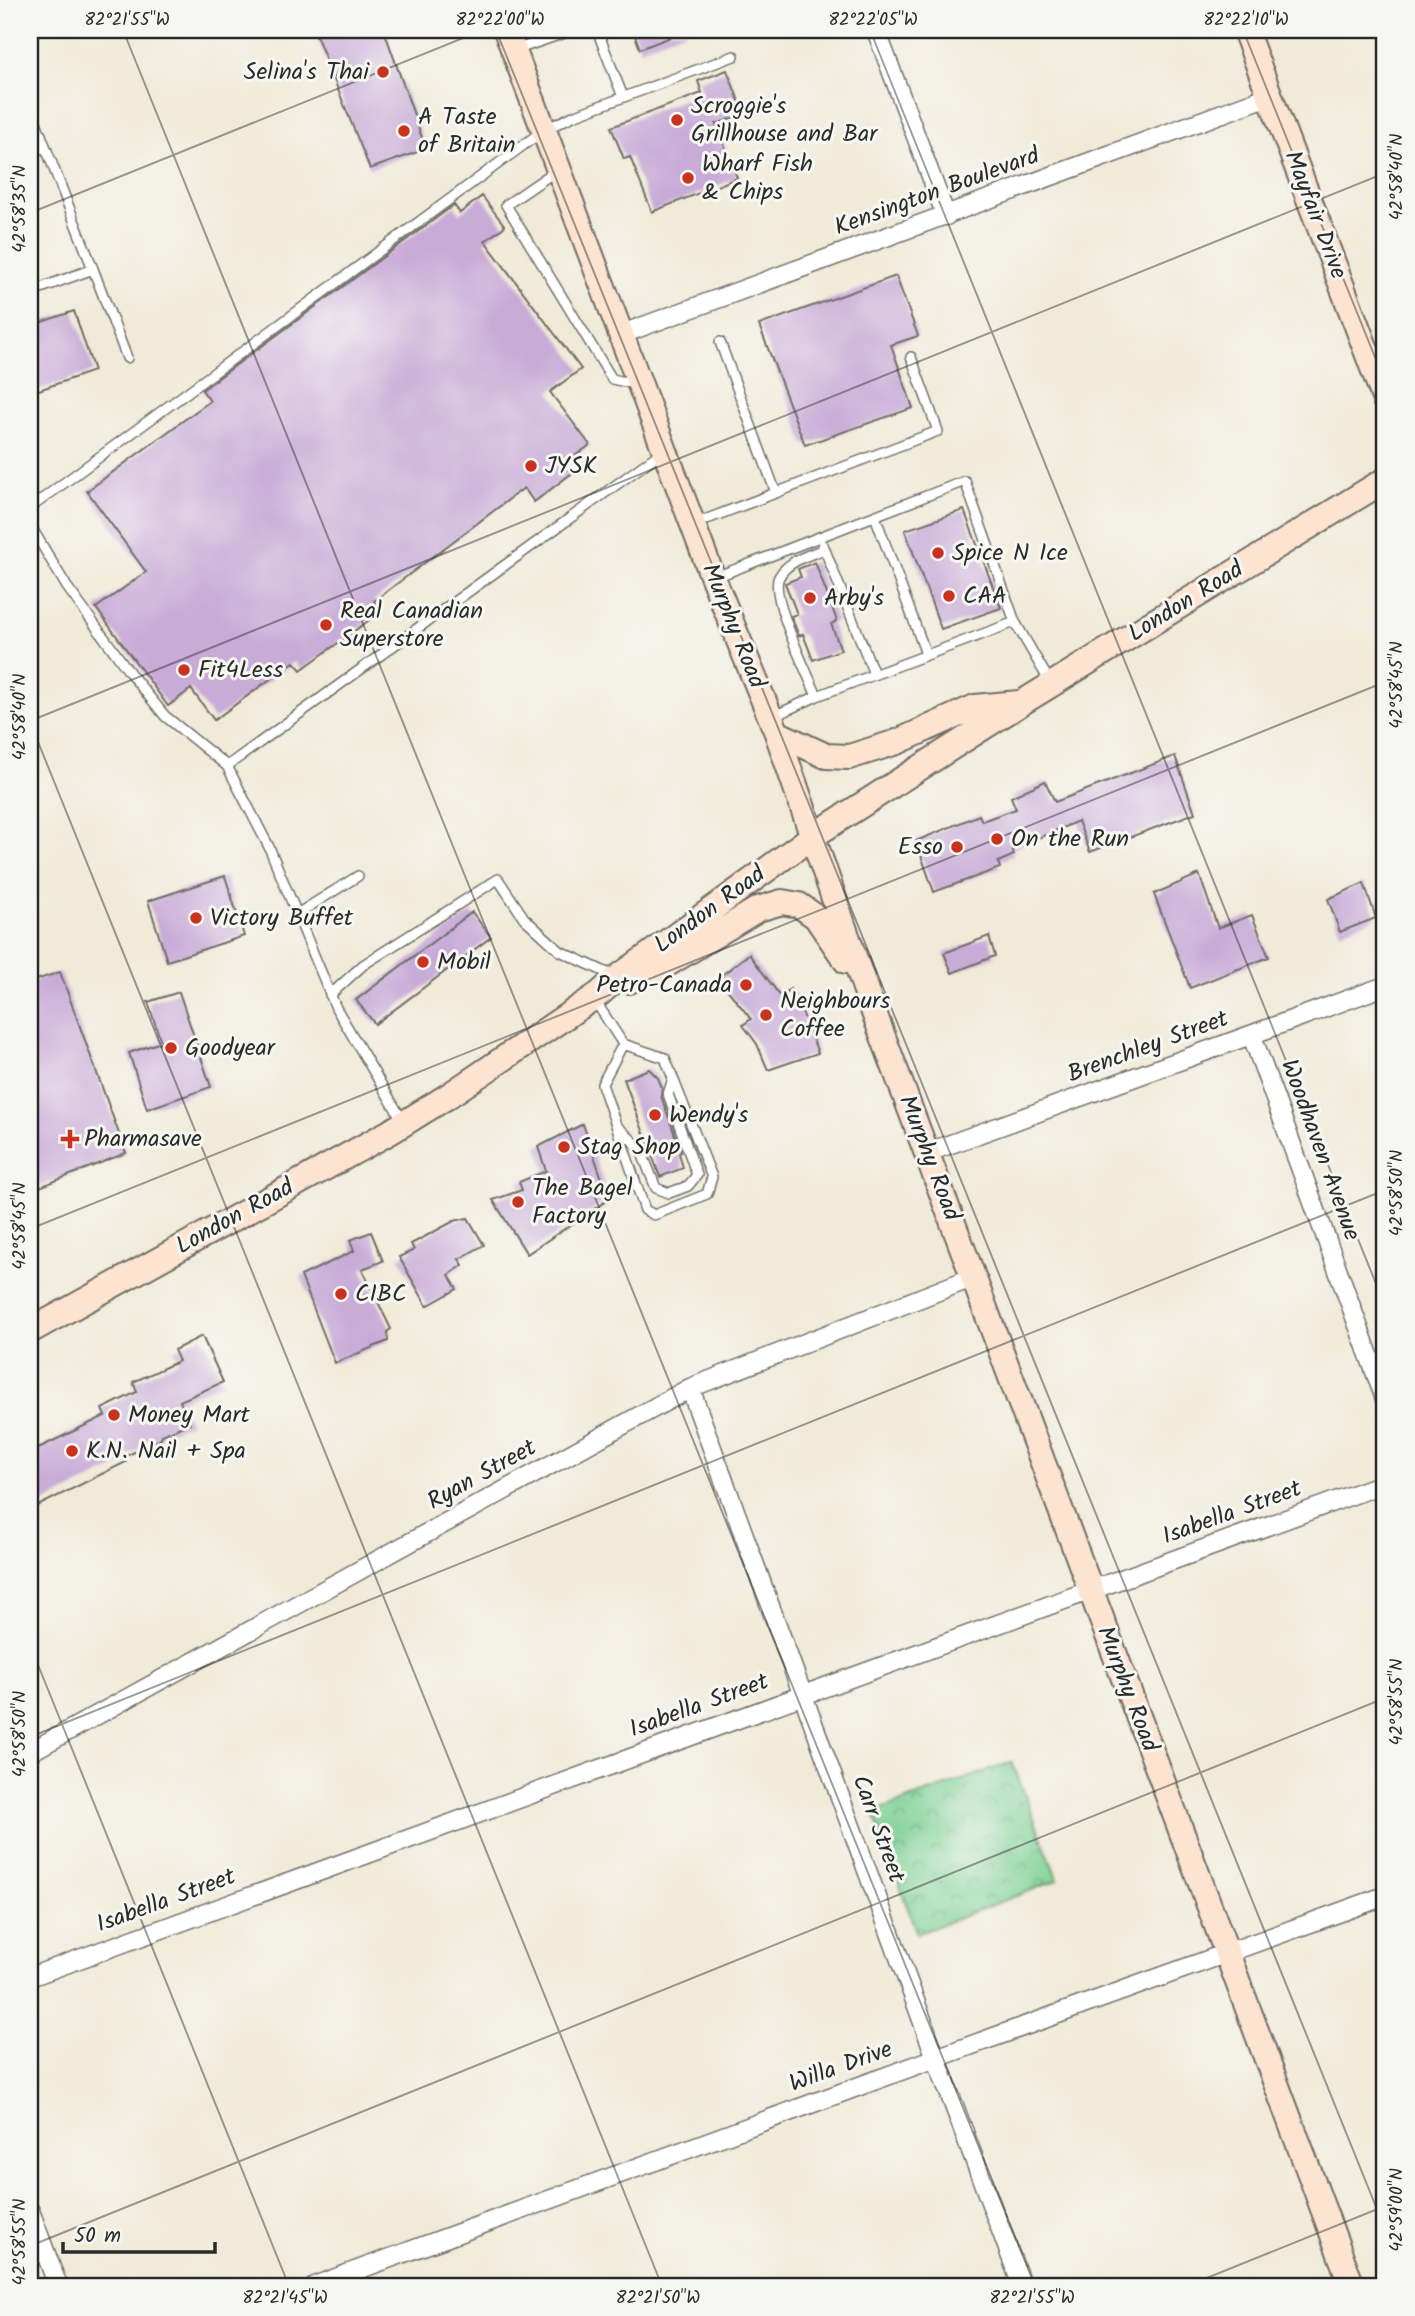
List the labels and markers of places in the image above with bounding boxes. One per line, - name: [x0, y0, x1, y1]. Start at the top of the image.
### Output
- place label: Selina's Thai: [244, 53, 370, 92]
- marker: Selina's Thai: [375, 64, 391, 80]
- place label: Scroggie's Grillhouse and Bar: [691, 87, 879, 154]
- place label: A Taste of Britain: [418, 98, 516, 165]
- marker: Scroggie's Grillhouse and Bar: [669, 112, 685, 128]
- marker: A Taste of Britain: [396, 123, 412, 139]
- place label: Wharf Fish & Chips: [702, 145, 813, 212]
- marker: Wharf Fish & Chips: [680, 170, 696, 186]
- place label: JYSK: [545, 447, 598, 486]
- marker: JYSK: [523, 458, 539, 474]
- place label: Spice N Ice: [952, 534, 1068, 573]
- marker: Spice N Ice: [930, 545, 946, 561]
- place label: CAA: [963, 577, 1007, 616]
- place label: Arby's: [824, 579, 884, 618]
- marker: CAA: [941, 588, 957, 604]
- marker: Arby's: [802, 590, 818, 606]
- place label: Real Canadian Superstore: [340, 592, 483, 659]
- marker: Real Canadian Superstore: [318, 617, 334, 633]
- place label: Fit4Less: [198, 651, 283, 690]
- marker: Fit4Less: [176, 662, 192, 678]
- place label: On the Run: [1011, 820, 1129, 859]
- place label: Esso: [898, 828, 943, 867]
- marker: On the Run: [989, 831, 1005, 847]
- marker: Esso: [949, 839, 965, 855]
- place label: Victory Buffet: [210, 899, 354, 938]
- marker: Victory Buffet: [188, 910, 204, 926]
- place label: Mobil: [437, 943, 491, 982]
- marker: Mobil: [415, 954, 431, 970]
- place label: Petro-Canada: [596, 966, 732, 1005]
- marker: Petro-Canada: [738, 977, 754, 993]
- place label: Neighbours Coffee: [780, 982, 890, 1049]
- marker: Neighbours Coffee: [758, 1007, 774, 1023]
- place label: Goodyear: [185, 1029, 277, 1068]
- marker: Goodyear: [163, 1040, 179, 1056]
- place label: Wendy's: [669, 1096, 748, 1135]
- marker: Wendy's: [647, 1107, 663, 1123]
- place label: Pharmasave: [84, 1120, 202, 1159]
- place label: Stag Shop: [578, 1128, 681, 1167]
- marker: Pharmasave: [62, 1131, 78, 1147]
- marker: Stag Shop: [556, 1139, 572, 1155]
- place label: The Bagel Factory: [532, 1169, 633, 1236]
- marker: The Bagel Factory: [510, 1194, 526, 1210]
- place label: CIBC: [355, 1275, 406, 1314]
- marker: CIBC: [333, 1286, 349, 1302]
- place label: Money Mart: [128, 1396, 250, 1435]
- marker: Money Mart: [106, 1407, 122, 1423]
- place label: K.N. Nail + Spa: [86, 1432, 246, 1471]
- marker: K.N. Nail + Spa: [64, 1443, 80, 1459]

